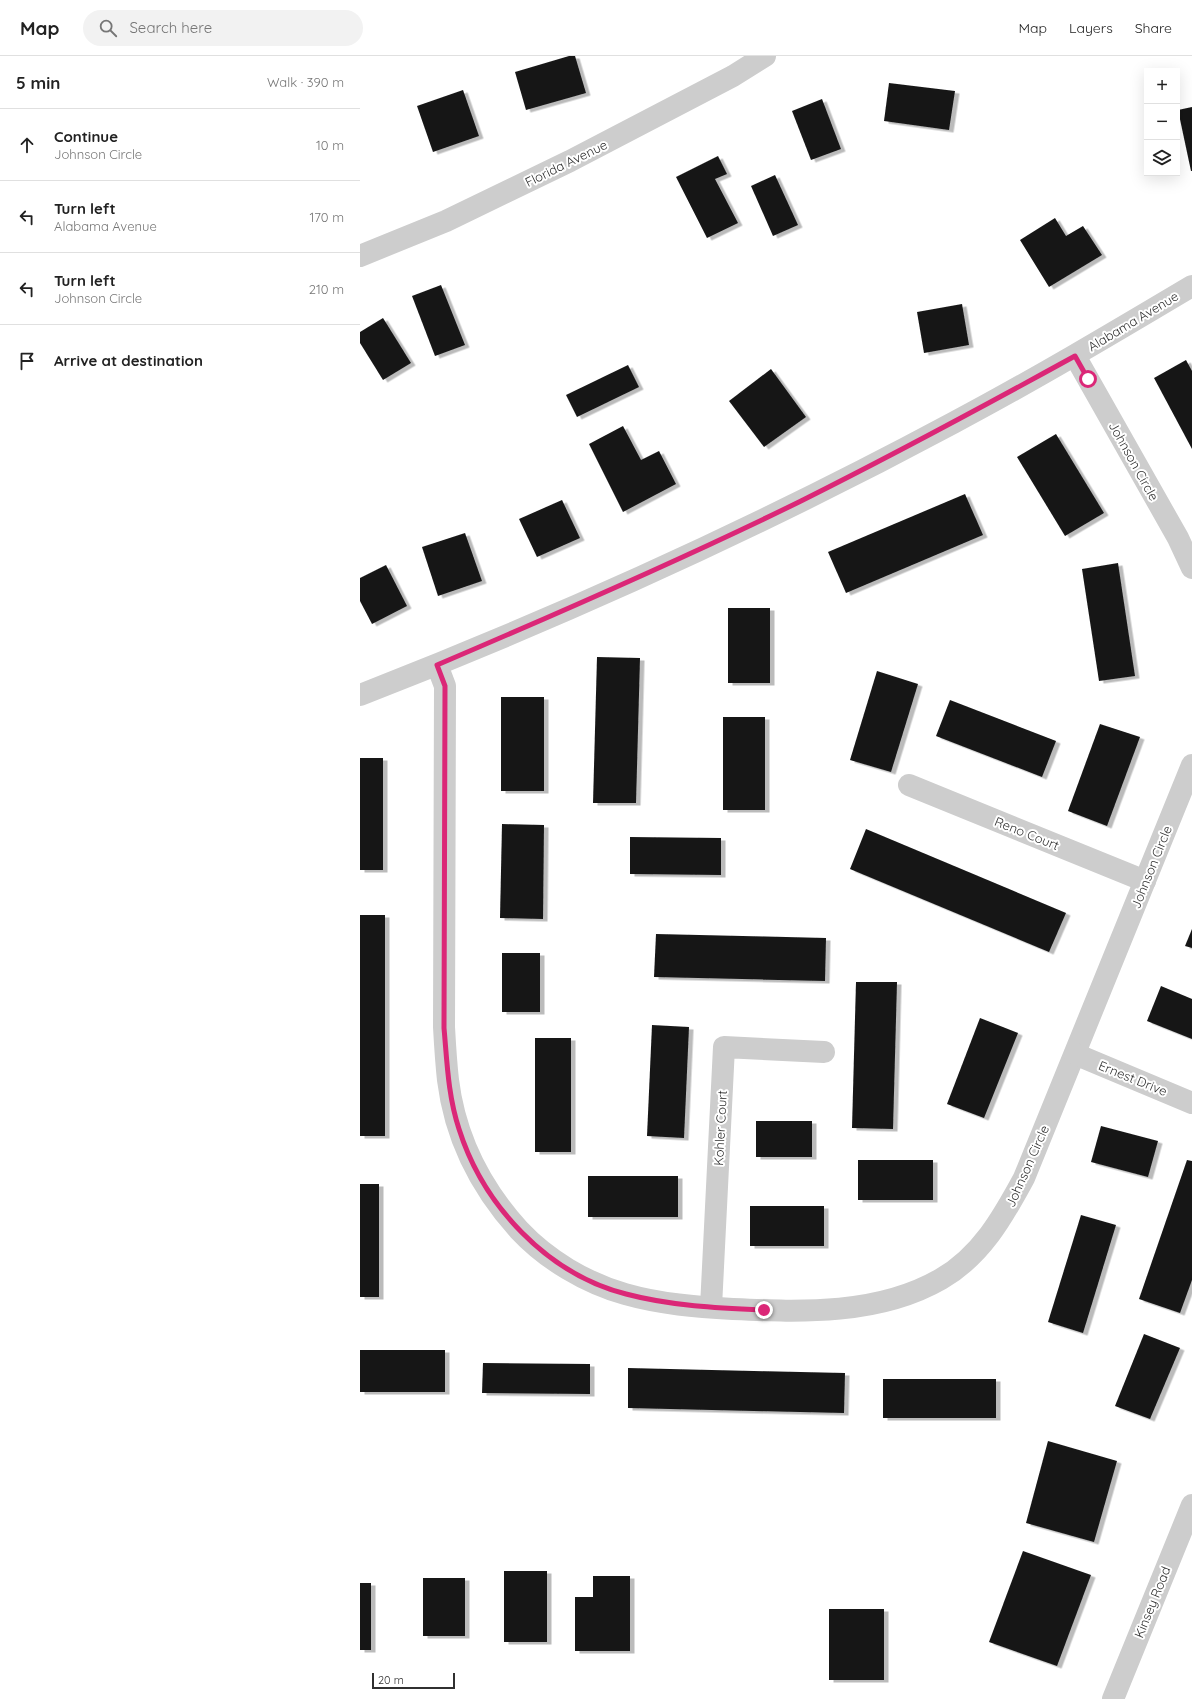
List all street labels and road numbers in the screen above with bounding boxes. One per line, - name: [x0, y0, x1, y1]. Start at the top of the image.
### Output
- street label: Florida Avenue: [522, 136, 610, 190]
- street label: Alabama Avenue: [1085, 288, 1181, 354]
- street label: Johnson Circle: [1106, 419, 1162, 503]
- street label: Reno Court: [992, 813, 1062, 853]
- street label: Johnson Circle: [1127, 823, 1175, 911]
- street label: Ernest Drive: [1096, 1057, 1170, 1099]
- street label: Kohler Court: [710, 1090, 730, 1166]
- street label: Johnson Circle: [1002, 1122, 1052, 1210]
- street label: Kinsey Road: [1130, 1564, 1174, 1640]

